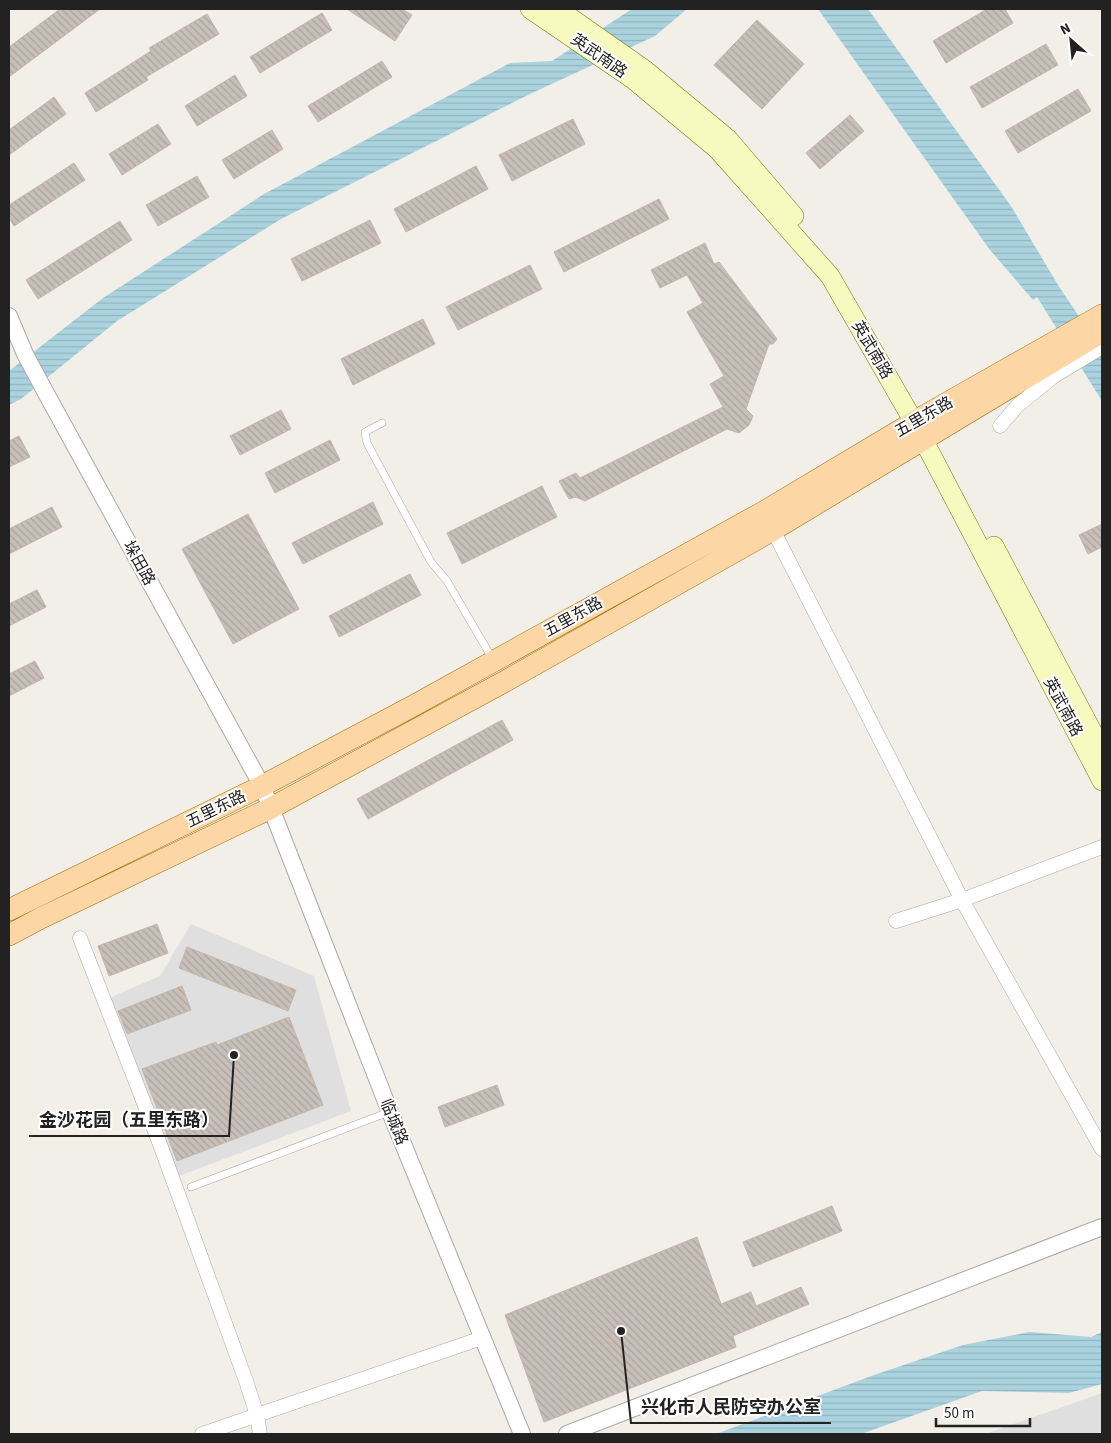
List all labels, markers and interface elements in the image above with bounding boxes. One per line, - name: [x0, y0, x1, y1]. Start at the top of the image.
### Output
- north arrow: [1046, 15, 1096, 65]
- text: N: [1057, 18, 1074, 40]
- street label: 英武南路: [566, 29, 632, 83]
- street label: 英武南路: [846, 317, 898, 383]
- street label: 五里东路: [891, 391, 957, 443]
- street label: 垛田路: [118, 537, 160, 589]
- street label: 五里东路: [540, 592, 606, 642]
- street label: 英武南路: [1038, 674, 1088, 740]
- street label: 五里东路: [182, 785, 250, 833]
- street label: 临城路: [375, 1096, 413, 1148]
- callout: 金沙花园（五里东路）: [29, 1103, 229, 1136]
- text: 金沙花园（五里东路）: [39, 1108, 219, 1133]
- callout: 兴化市人民防空办公室: [631, 1390, 831, 1423]
- text: 兴化市人民防空办公室: [641, 1395, 821, 1420]
- scale bar: [936, 1396, 1030, 1428]
- text: 50 m: [944, 1403, 974, 1424]

